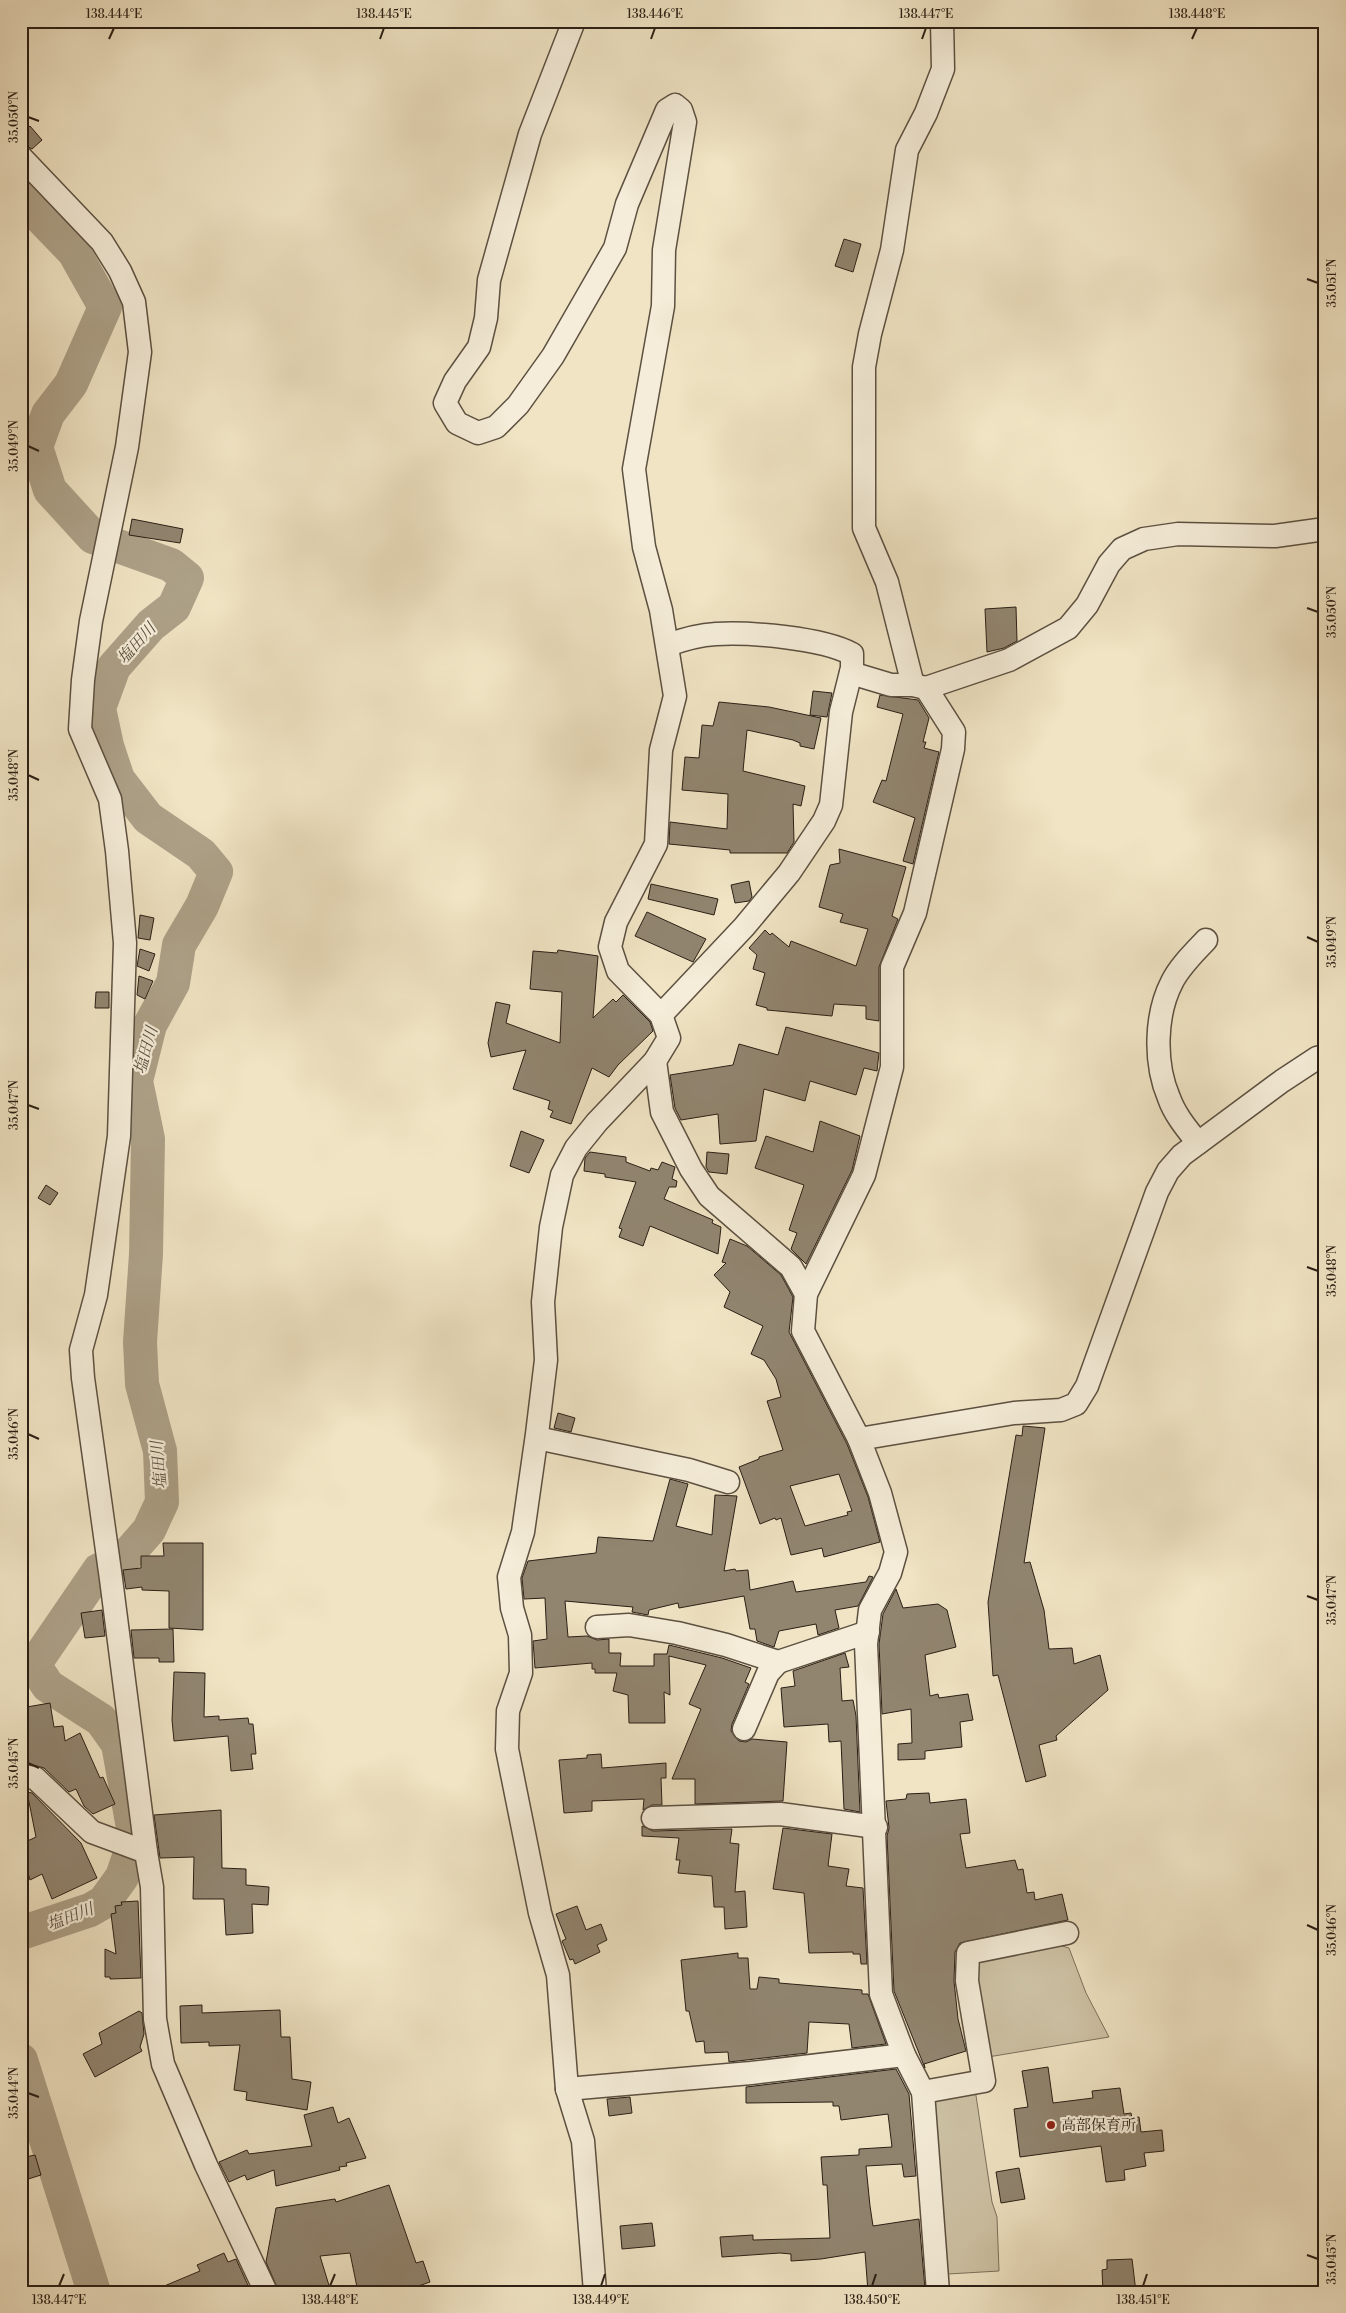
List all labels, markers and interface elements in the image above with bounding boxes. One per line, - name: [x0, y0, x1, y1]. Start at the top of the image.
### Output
- text: 138.444°E: [86, 7, 142, 22]
- text: 138.445°E: [356, 7, 412, 22]
- text: 138.446°E: [627, 7, 683, 22]
- text: 138.447°E: [899, 7, 953, 22]
- text: 138.448°E: [1169, 7, 1225, 22]
- text: 35.050°N: [7, 91, 22, 143]
- text: 35.051°N: [1325, 258, 1340, 307]
- text: 35.049°N: [7, 420, 22, 472]
- text: 35.050°N: [1325, 586, 1340, 638]
- water label: 塩田川: [113, 618, 162, 668]
- text: 35.048°N: [7, 749, 22, 801]
- text: 35.049°N: [1325, 916, 1340, 968]
- water label: 塩田川: [130, 1023, 163, 1076]
- text: 35.047°N: [7, 1080, 22, 1130]
- text: 35.048°N: [1325, 1245, 1340, 1297]
- text: 35.046°N: [7, 1408, 22, 1460]
- water label: 塩田川: [147, 1438, 171, 1490]
- text: 35.047°N: [1325, 1575, 1340, 1625]
- text: 35.045°N: [7, 1737, 22, 1788]
- water label: 塩田川: [44, 1898, 98, 1935]
- text: 35.046°N: [1325, 1904, 1340, 1956]
- text: 35.044°N: [7, 2067, 22, 2119]
- place label: 高部保育所: [1061, 2116, 1136, 2135]
- marker: 高部保育所: [1045, 2119, 1057, 2131]
- text: 35.045°N: [1325, 2233, 1340, 2284]
- text: 138.447°E: [32, 2293, 86, 2308]
- text: 138.448°E: [302, 2293, 358, 2308]
- text: 138.449°E: [573, 2293, 629, 2308]
- text: 138.450°E: [844, 2293, 900, 2308]
- text: 138.451°E: [1116, 2293, 1170, 2308]

